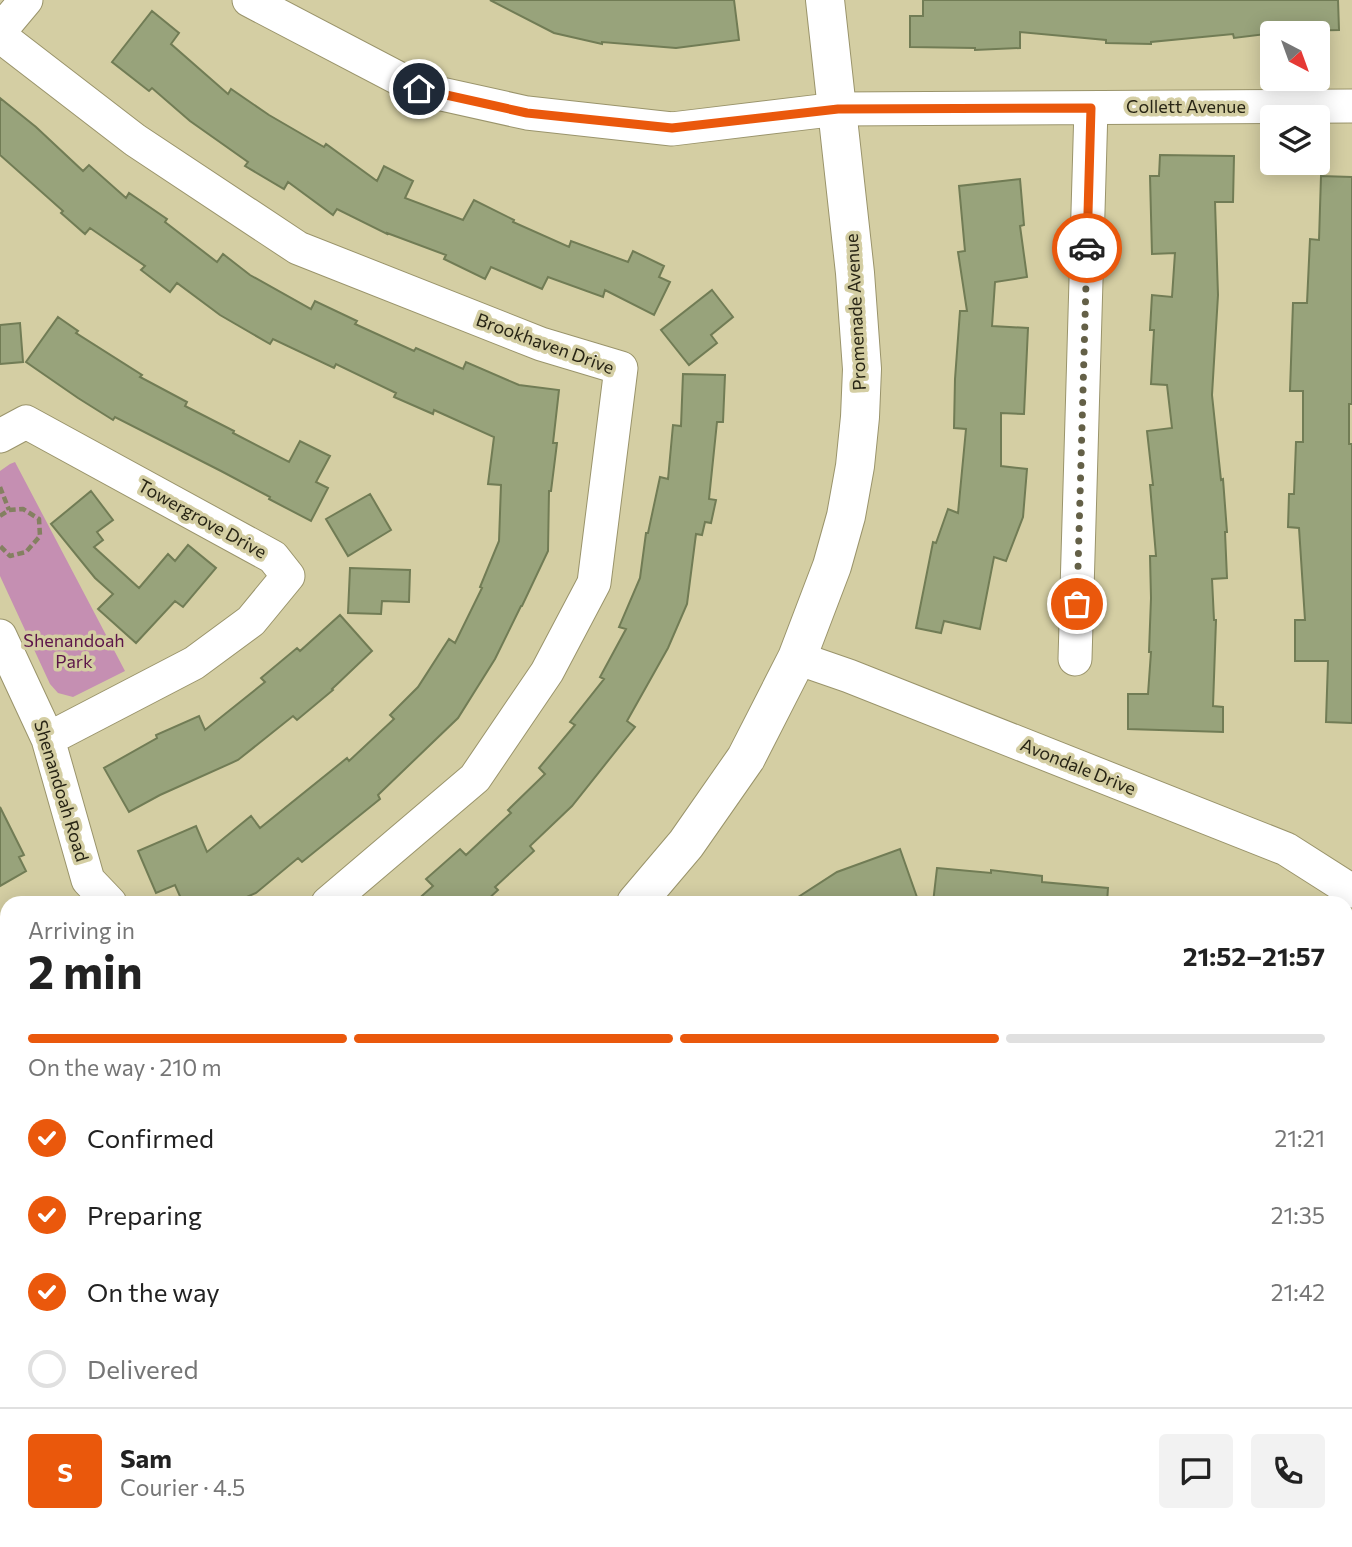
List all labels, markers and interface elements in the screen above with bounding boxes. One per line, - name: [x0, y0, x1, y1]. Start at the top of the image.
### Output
- north arrow: [1260, 21, 1330, 91]
- map controls: [1260, 21, 1330, 175]
- pin: [389, 59, 449, 119]
- icon: home: [400, 70, 438, 108]
- street label: Collett Avenue: [1126, 95, 1246, 117]
- button: layers: [1260, 105, 1330, 175]
- courier: [1052, 213, 1122, 283]
- icon: car: [1068, 229, 1106, 267]
- street label: Promenade Avenue: [840, 233, 870, 391]
- street label: Brookhaven Drive: [473, 308, 617, 378]
- street label: Towergrove Drive: [134, 474, 271, 563]
- pin: [1047, 574, 1107, 634]
- icon: bag: [1058, 585, 1096, 623]
- park label: Shenandoah Park: [23, 629, 125, 672]
- street label: Shenandoah Road: [30, 717, 94, 864]
- street label: Avondale Drive: [1017, 733, 1139, 799]
- text: Arriving in: [28, 916, 135, 944]
- text: 21:52–21:57: [1183, 940, 1325, 971]
- text: 2 min: [28, 942, 143, 998]
- text: On the way · 210 m: [28, 1053, 222, 1081]
- icon: check: [28, 1119, 66, 1157]
- text: Confirmed: [87, 1122, 214, 1153]
- text: 21:21: [1274, 1124, 1325, 1152]
- icon: check: [28, 1196, 66, 1234]
- text: Preparing: [87, 1199, 202, 1230]
- text: 21:35: [1271, 1201, 1325, 1229]
- icon: check: [28, 1273, 66, 1311]
- text: On the way: [87, 1276, 220, 1307]
- text: 21:42: [1271, 1278, 1325, 1306]
- text: Delivered: [87, 1353, 198, 1384]
- button: chat: [1159, 1434, 1233, 1508]
- button: phone: [1251, 1434, 1325, 1508]
- text: Sam: [120, 1442, 172, 1473]
- text: S: [57, 1456, 73, 1487]
- text: Courier · 4.5: [120, 1473, 245, 1501]

